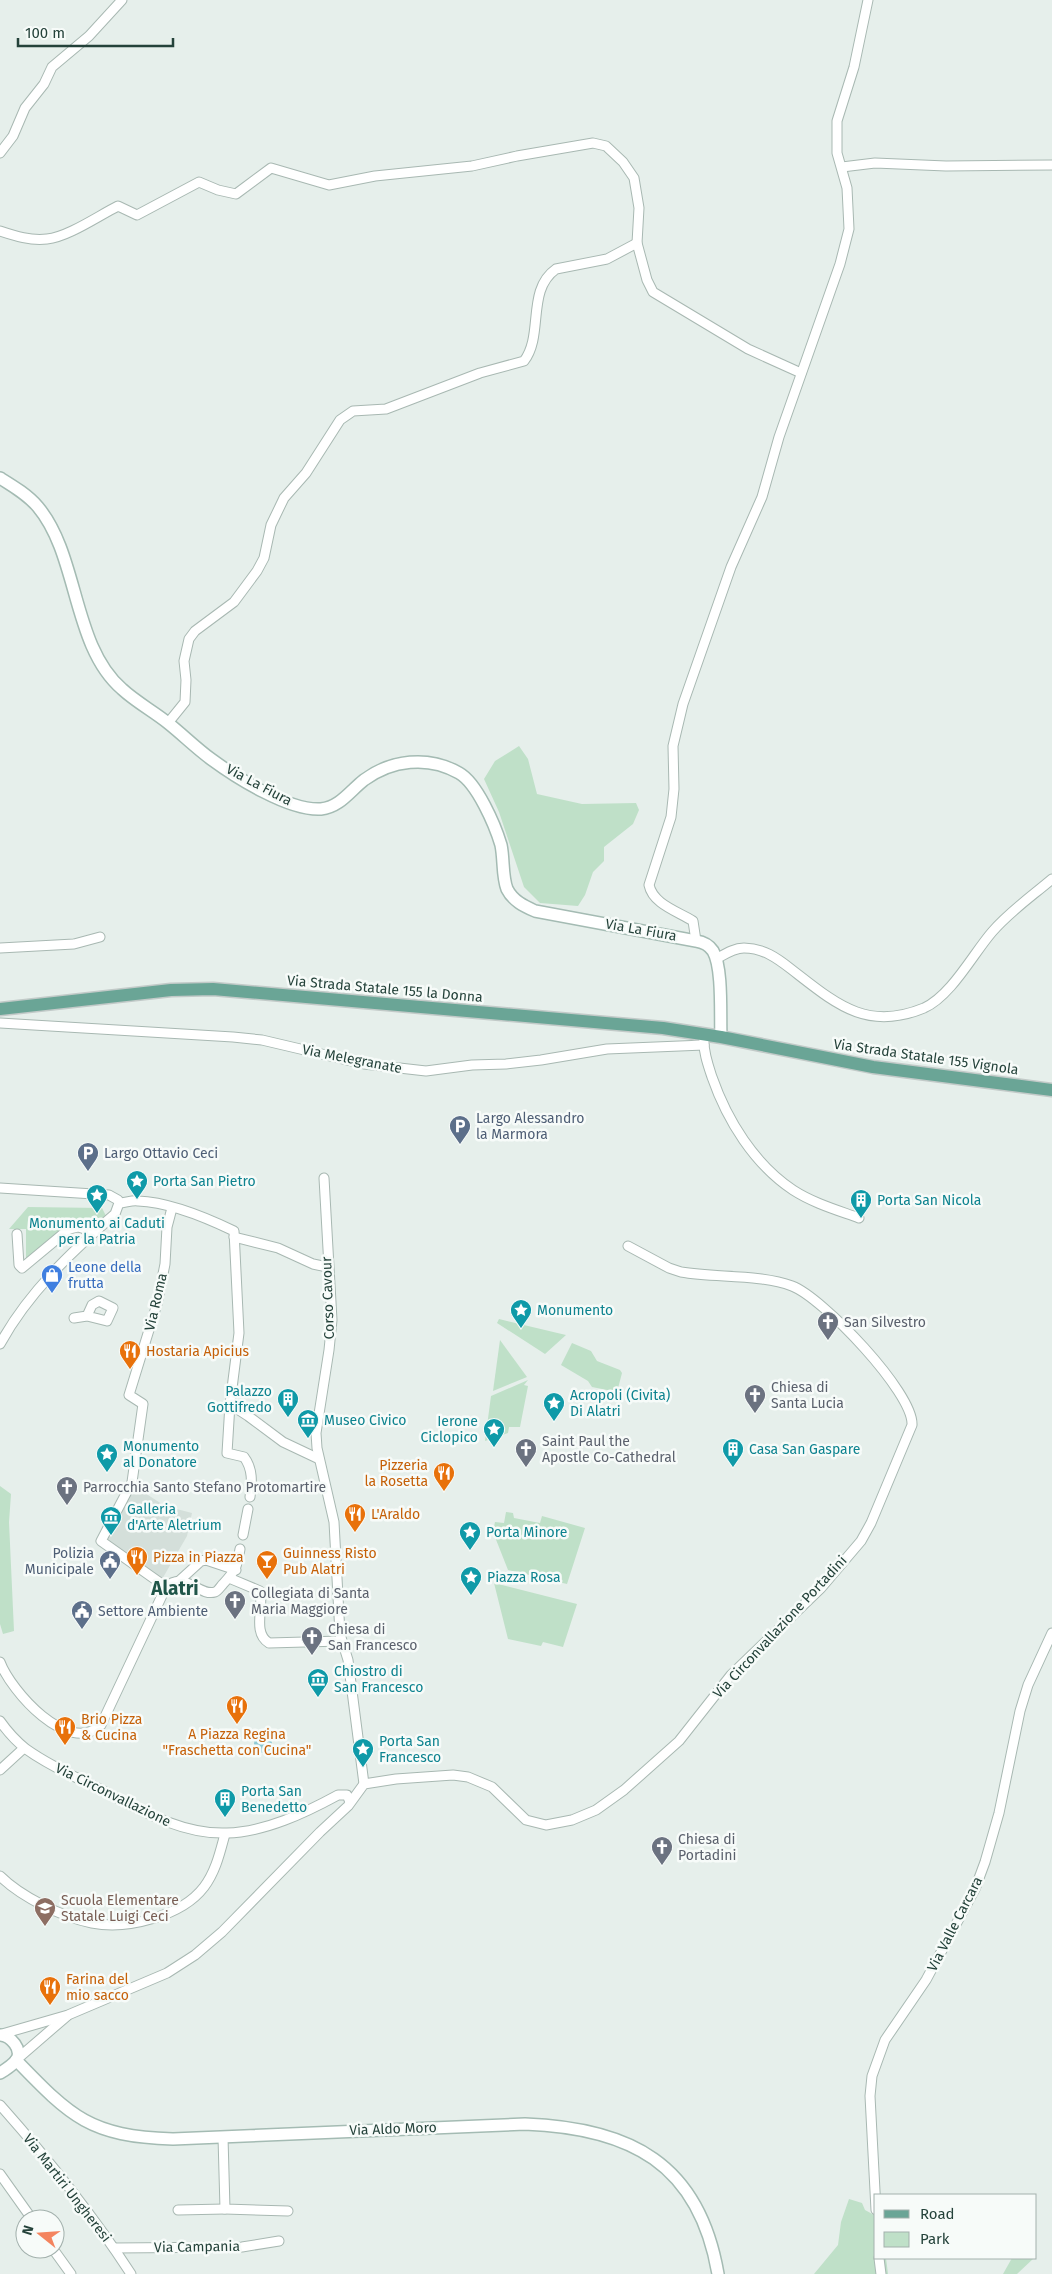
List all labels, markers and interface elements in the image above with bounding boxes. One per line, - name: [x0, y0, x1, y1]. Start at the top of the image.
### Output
- scale bar: [18, 15, 172, 47]
- text: 100 m: [25, 24, 65, 42]
- street label: Via La Fiura: [223, 761, 295, 809]
- street label: Via La Fiura: [604, 915, 678, 945]
- street label: Via Strada Statale 155 la Donna: [286, 972, 484, 1006]
- street label: Via Strada Statale 155 Vignola: [832, 1036, 1020, 1078]
- street label: Via Melegranate: [301, 1041, 403, 1077]
- place label: Largo Alessandro la Marmora: [476, 1110, 584, 1143]
- parking icon: Largo Alessandro la Marmora: [448, 1114, 472, 1145]
- parking icon: Largo Ottavio Ceci: [76, 1141, 100, 1172]
- place label: Largo Ottavio Ceci: [104, 1145, 218, 1162]
- place icon: Porta San Pietro: [125, 1169, 149, 1200]
- place label: Porta San Pietro: [153, 1173, 256, 1190]
- place icon: Monumento ai Caduti per la Patria: [85, 1183, 109, 1214]
- building icon: Porta San Nicola: [849, 1188, 873, 1219]
- place label: Porta San Nicola: [877, 1192, 981, 1209]
- place label: Monumento ai Caduti per la Patria: [29, 1215, 165, 1248]
- street label: Corso Cavour: [318, 1256, 338, 1340]
- place label: Leone della frutta: [68, 1259, 142, 1292]
- shop icon: Leone della frutta: [40, 1263, 64, 1294]
- street label: Via Roma: [141, 1271, 171, 1333]
- place icon: Monumento: [509, 1298, 533, 1329]
- place label: Monumento: [537, 1302, 613, 1319]
- church icon: San Silvestro: [816, 1310, 840, 1341]
- place label: San Silvestro: [844, 1314, 926, 1331]
- restaurant icon: Hostaria Apicius: [118, 1339, 142, 1370]
- place label: Hostaria Apicius: [146, 1343, 250, 1360]
- place label: Chiesa di Santa Lucia: [771, 1379, 844, 1412]
- place label: Palazzo Gottifredo: [207, 1383, 272, 1416]
- church icon: Chiesa di Santa Lucia: [743, 1383, 767, 1414]
- building icon: Palazzo Gottifredo: [276, 1387, 300, 1418]
- place label: Acropoli (Civita) Di Alatri: [570, 1387, 670, 1420]
- place icon: Acropoli (Civita) Di Alatri: [542, 1391, 566, 1422]
- museum icon: Museo Civico: [296, 1408, 320, 1439]
- place label: Museo Civico: [324, 1412, 406, 1429]
- place label: Ierone Ciclopico: [420, 1413, 478, 1446]
- place icon: Ierone Ciclopico: [482, 1417, 506, 1448]
- place label: Saint Paul the Apostle Co-Cathedral: [542, 1433, 676, 1466]
- church icon: Saint Paul the Apostle Co-Cathedral: [514, 1437, 538, 1468]
- building icon: Casa San Gaspare: [721, 1437, 745, 1468]
- place label: Monumento al Donatore: [123, 1438, 199, 1471]
- place label: Casa San Gaspare: [749, 1441, 860, 1458]
- place icon: Monumento al Donatore: [95, 1442, 119, 1473]
- place label: Pizzeria la Rosetta: [364, 1457, 428, 1490]
- restaurant icon: Pizzeria la Rosetta: [432, 1461, 456, 1492]
- church icon: Parrocchia Santo Stefano Protomartire: [55, 1475, 79, 1506]
- place label: Parrocchia Santo Stefano Protomartire: [83, 1479, 326, 1496]
- place label: Galleria d'Arte Aletrium: [127, 1501, 222, 1534]
- restaurant icon: L'Araldo: [343, 1502, 367, 1533]
- museum icon: Galleria d'Arte Aletrium: [99, 1505, 123, 1536]
- place label: L'Araldo: [371, 1506, 420, 1523]
- place icon: Porta Minore: [458, 1520, 482, 1551]
- place label: Porta Minore: [486, 1524, 567, 1541]
- place label: Polizia Municipale: [25, 1545, 94, 1578]
- restaurant icon: Pizza in Piazza: [125, 1545, 149, 1576]
- place label: Guinness Risto Pub Alatri: [283, 1545, 377, 1578]
- public building icon: Polizia Municipale: [98, 1549, 122, 1580]
- place label: Pizza in Piazza: [153, 1549, 244, 1566]
- bar icon: Guinness Risto Pub Alatri: [255, 1549, 279, 1580]
- street label: Via Circonvallazione Portadini: [709, 1552, 851, 1702]
- place icon: Piazza Rosa: [459, 1565, 483, 1596]
- place label: Piazza Rosa: [487, 1569, 561, 1586]
- district label: Alatri: [150, 1577, 199, 1600]
- place label: Collegiata di Santa Maria Maggiore: [251, 1585, 370, 1618]
- church icon: Collegiata di Santa Maria Maggiore: [223, 1589, 247, 1620]
- public building icon: Settore Ambiente: [70, 1599, 94, 1630]
- place label: Settore Ambiente: [98, 1603, 208, 1620]
- place label: Chiesa di San Francesco: [328, 1621, 417, 1654]
- church icon: Chiesa di San Francesco: [300, 1625, 324, 1656]
- place label: Chiostro di San Francesco: [334, 1663, 423, 1696]
- museum icon: Chiostro di San Francesco: [306, 1667, 330, 1698]
- restaurant icon: A Piazza Regina "Fraschetta con Cucina": [225, 1694, 249, 1725]
- place label: Brio Pizza & Cucina: [81, 1711, 142, 1744]
- restaurant icon: Brio Pizza & Cucina: [53, 1715, 77, 1746]
- place label: A Piazza Regina "Fraschetta con Cucina": [163, 1726, 311, 1759]
- place label: Porta San Francesco: [379, 1733, 441, 1766]
- place icon: Porta San Francesco: [351, 1737, 375, 1768]
- street label: Via Circonvallazione: [52, 1760, 174, 1830]
- place label: Porta San Benedetto: [241, 1783, 307, 1816]
- building icon: Porta San Benedetto: [213, 1787, 237, 1818]
- place label: Chiesa di Portadini: [678, 1831, 736, 1864]
- church icon: Chiesa di Portadini: [650, 1835, 674, 1866]
- street label: Via Valle Carcara: [924, 1874, 986, 1974]
- place label: Scuola Elementare Statale Luigi Ceci: [61, 1892, 179, 1925]
- school or university icon: Scuola Elementare Statale Luigi Ceci: [33, 1896, 57, 1927]
- place label: Farina del mio sacco: [66, 1971, 129, 2004]
- restaurant icon: Farina del mio sacco: [38, 1975, 62, 2006]
- street label: Via Aldo Moro: [349, 2119, 437, 2139]
- street label: Via Martiri Ungheresi: [19, 2130, 115, 2246]
- legend: [874, 2194, 1037, 2259]
- text: Road: [920, 2205, 955, 2223]
- north arrow: [15, 2209, 65, 2259]
- text: N: [19, 2223, 38, 2237]
- text: Park: [920, 2230, 950, 2248]
- street label: Via Campania: [154, 2238, 240, 2256]

